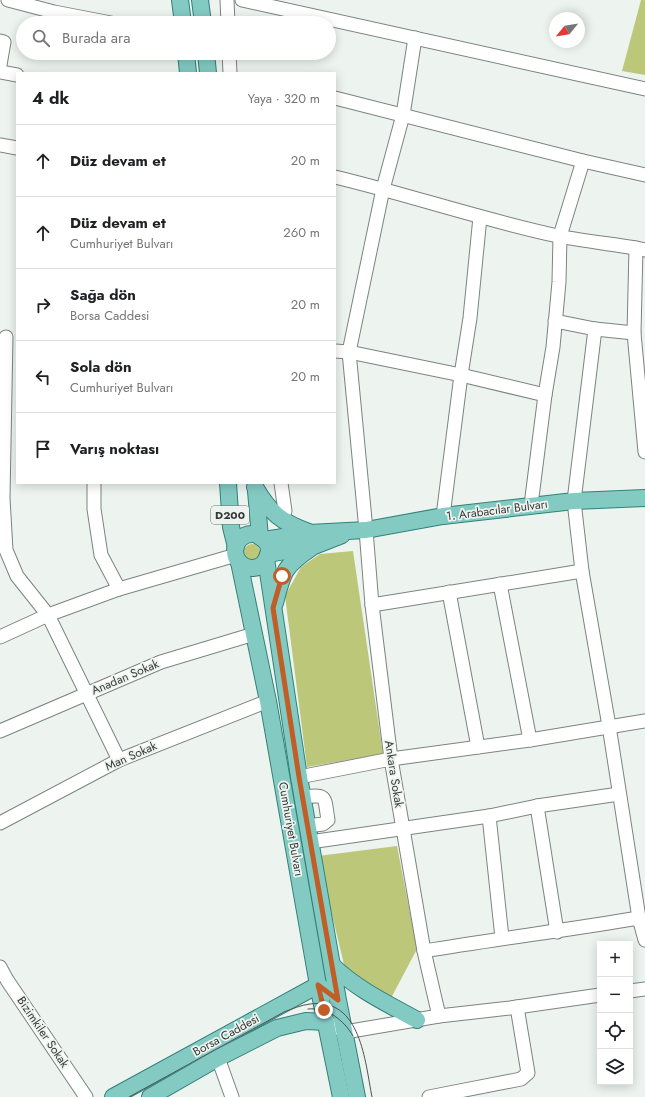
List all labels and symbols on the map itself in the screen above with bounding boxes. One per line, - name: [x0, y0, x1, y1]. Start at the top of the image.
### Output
- north arrow: [549, 12, 585, 48]
- street label: 1. Arabacılar Bulvarı: [445, 495, 549, 525]
- road number: D200: [211, 506, 249, 524]
- route start: [273, 567, 291, 585]
- street label: Anadan Sokak: [88, 654, 162, 699]
- street label: Man Sokak: [102, 736, 160, 775]
- street label: Ankara Sokak: [380, 739, 408, 810]
- street label: Cumhuriyet Bulvarı: [274, 780, 308, 878]
- street label: Bizimkiler Sokak: [13, 993, 74, 1072]
- route end: [315, 1001, 333, 1019]
- street label: Borsa Caddesi: [190, 1009, 262, 1061]

